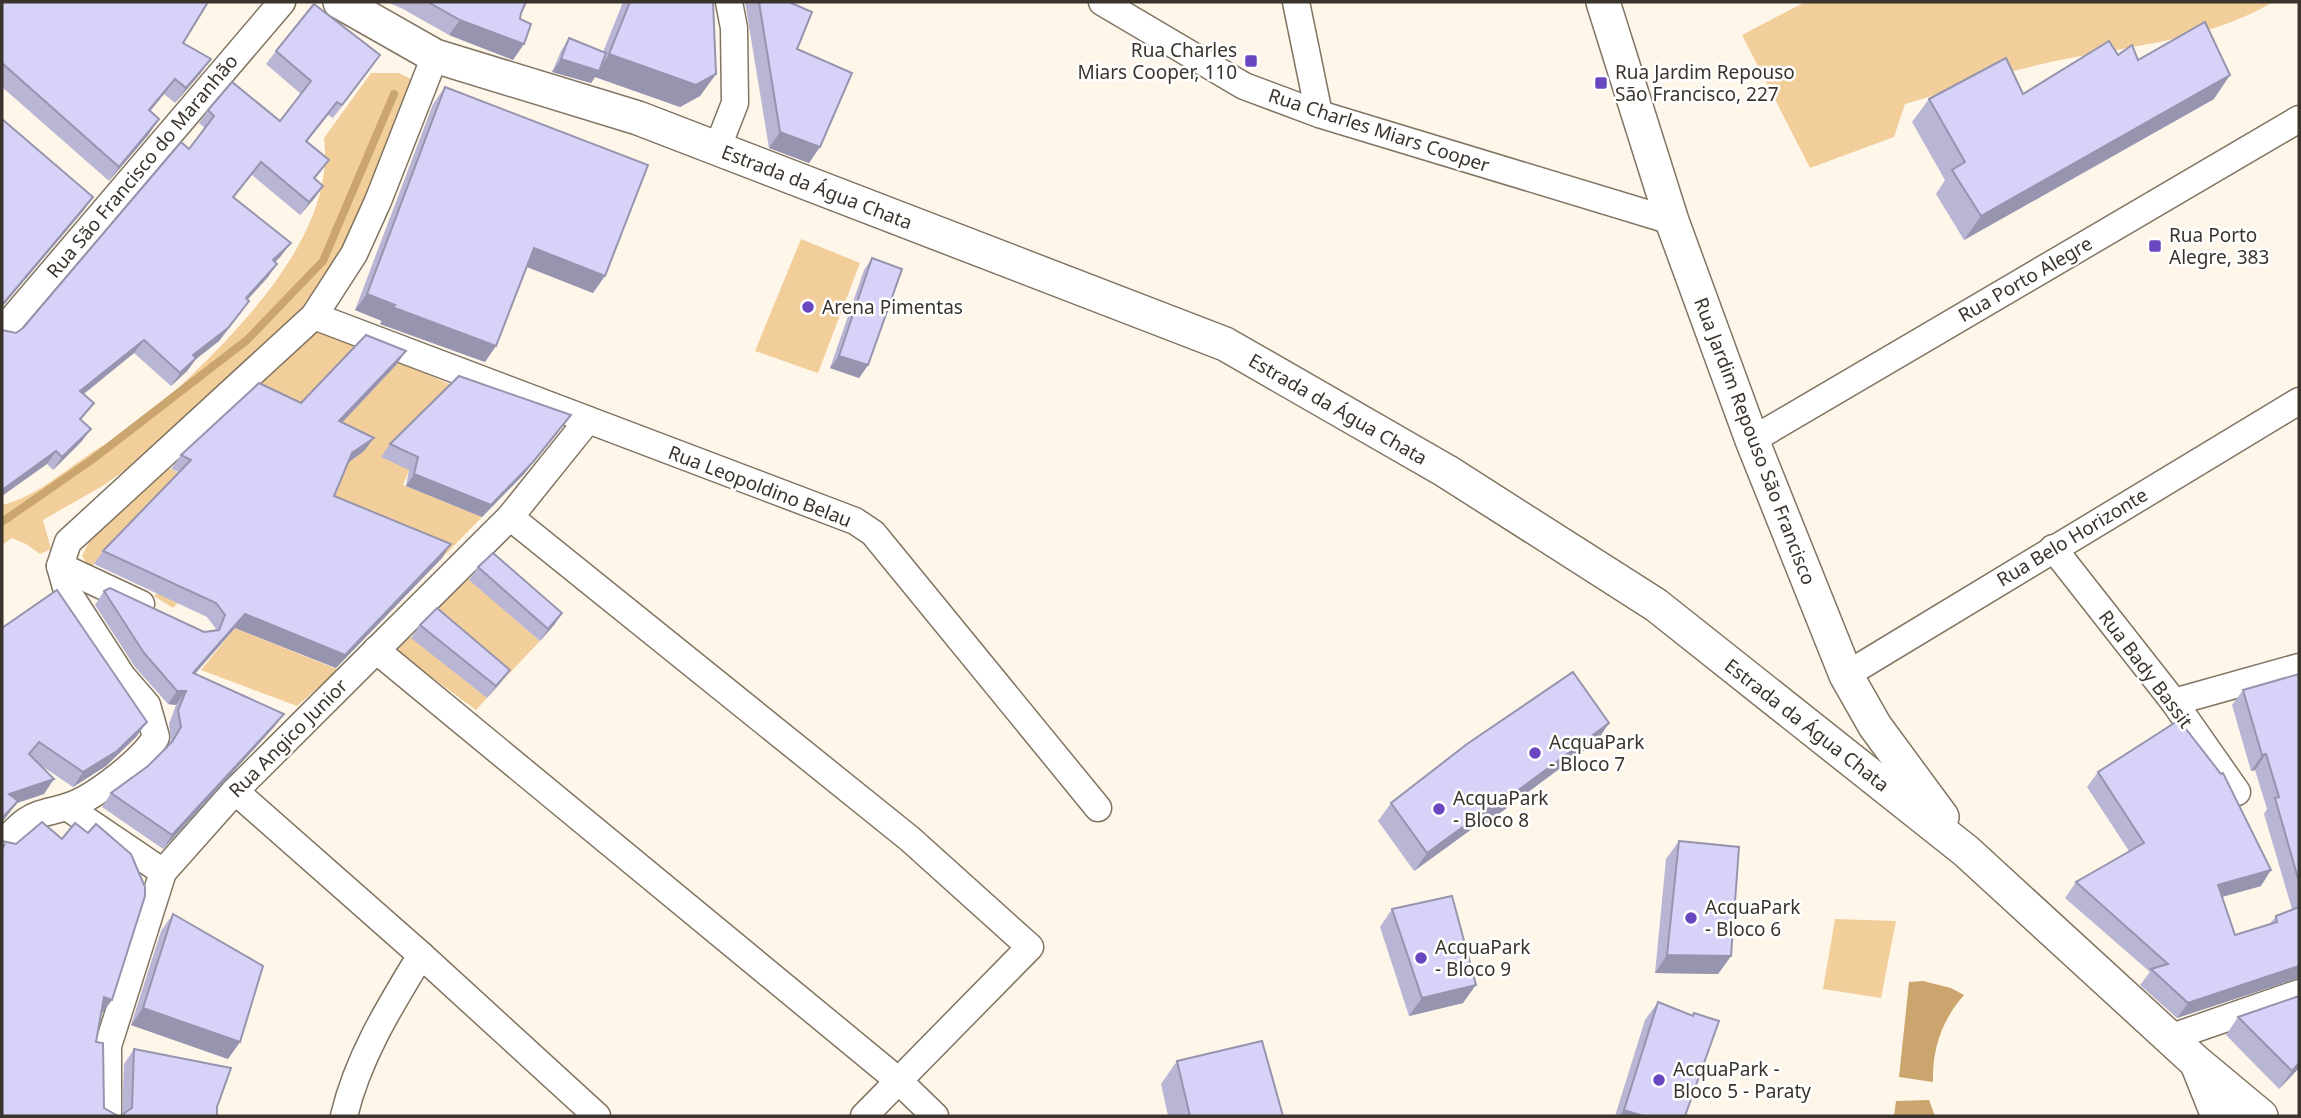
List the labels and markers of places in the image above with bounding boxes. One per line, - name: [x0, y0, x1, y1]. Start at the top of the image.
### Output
- place label: Rua Charles Miars Cooper, 110: [1077, 37, 1237, 85]
- marker: Rua Charles Miars Cooper, 110: [1243, 53, 1259, 69]
- place label: Rua Jardim Repouso São Francisco, 227: [1615, 59, 1795, 107]
- marker: Rua Jardim Repouso São Francisco, 227: [1593, 75, 1609, 91]
- place label: Rua Porto Alegre, 383: [2169, 222, 2269, 270]
- marker: Rua Porto Alegre, 383: [2147, 238, 2163, 254]
- place label: Arena Pimentas: [822, 294, 963, 320]
- marker: Arena Pimentas: [800, 299, 816, 315]
- place label: AcquaPark - Bloco 7: [1549, 729, 1645, 777]
- marker: AcquaPark - Bloco 7: [1527, 745, 1543, 761]
- place label: AcquaPark - Bloco 8: [1453, 785, 1549, 833]
- marker: AcquaPark - Bloco 8: [1431, 801, 1447, 817]
- place label: AcquaPark - Bloco 6: [1705, 894, 1801, 942]
- marker: AcquaPark - Bloco 6: [1683, 910, 1699, 926]
- place label: AcquaPark - Bloco 9: [1435, 934, 1531, 982]
- marker: AcquaPark - Bloco 9: [1413, 950, 1429, 966]
- place label: AcquaPark - Bloco 5 - Paraty: [1673, 1056, 1811, 1104]
- marker: AcquaPark - Bloco 5 - Paraty: [1651, 1072, 1667, 1088]

